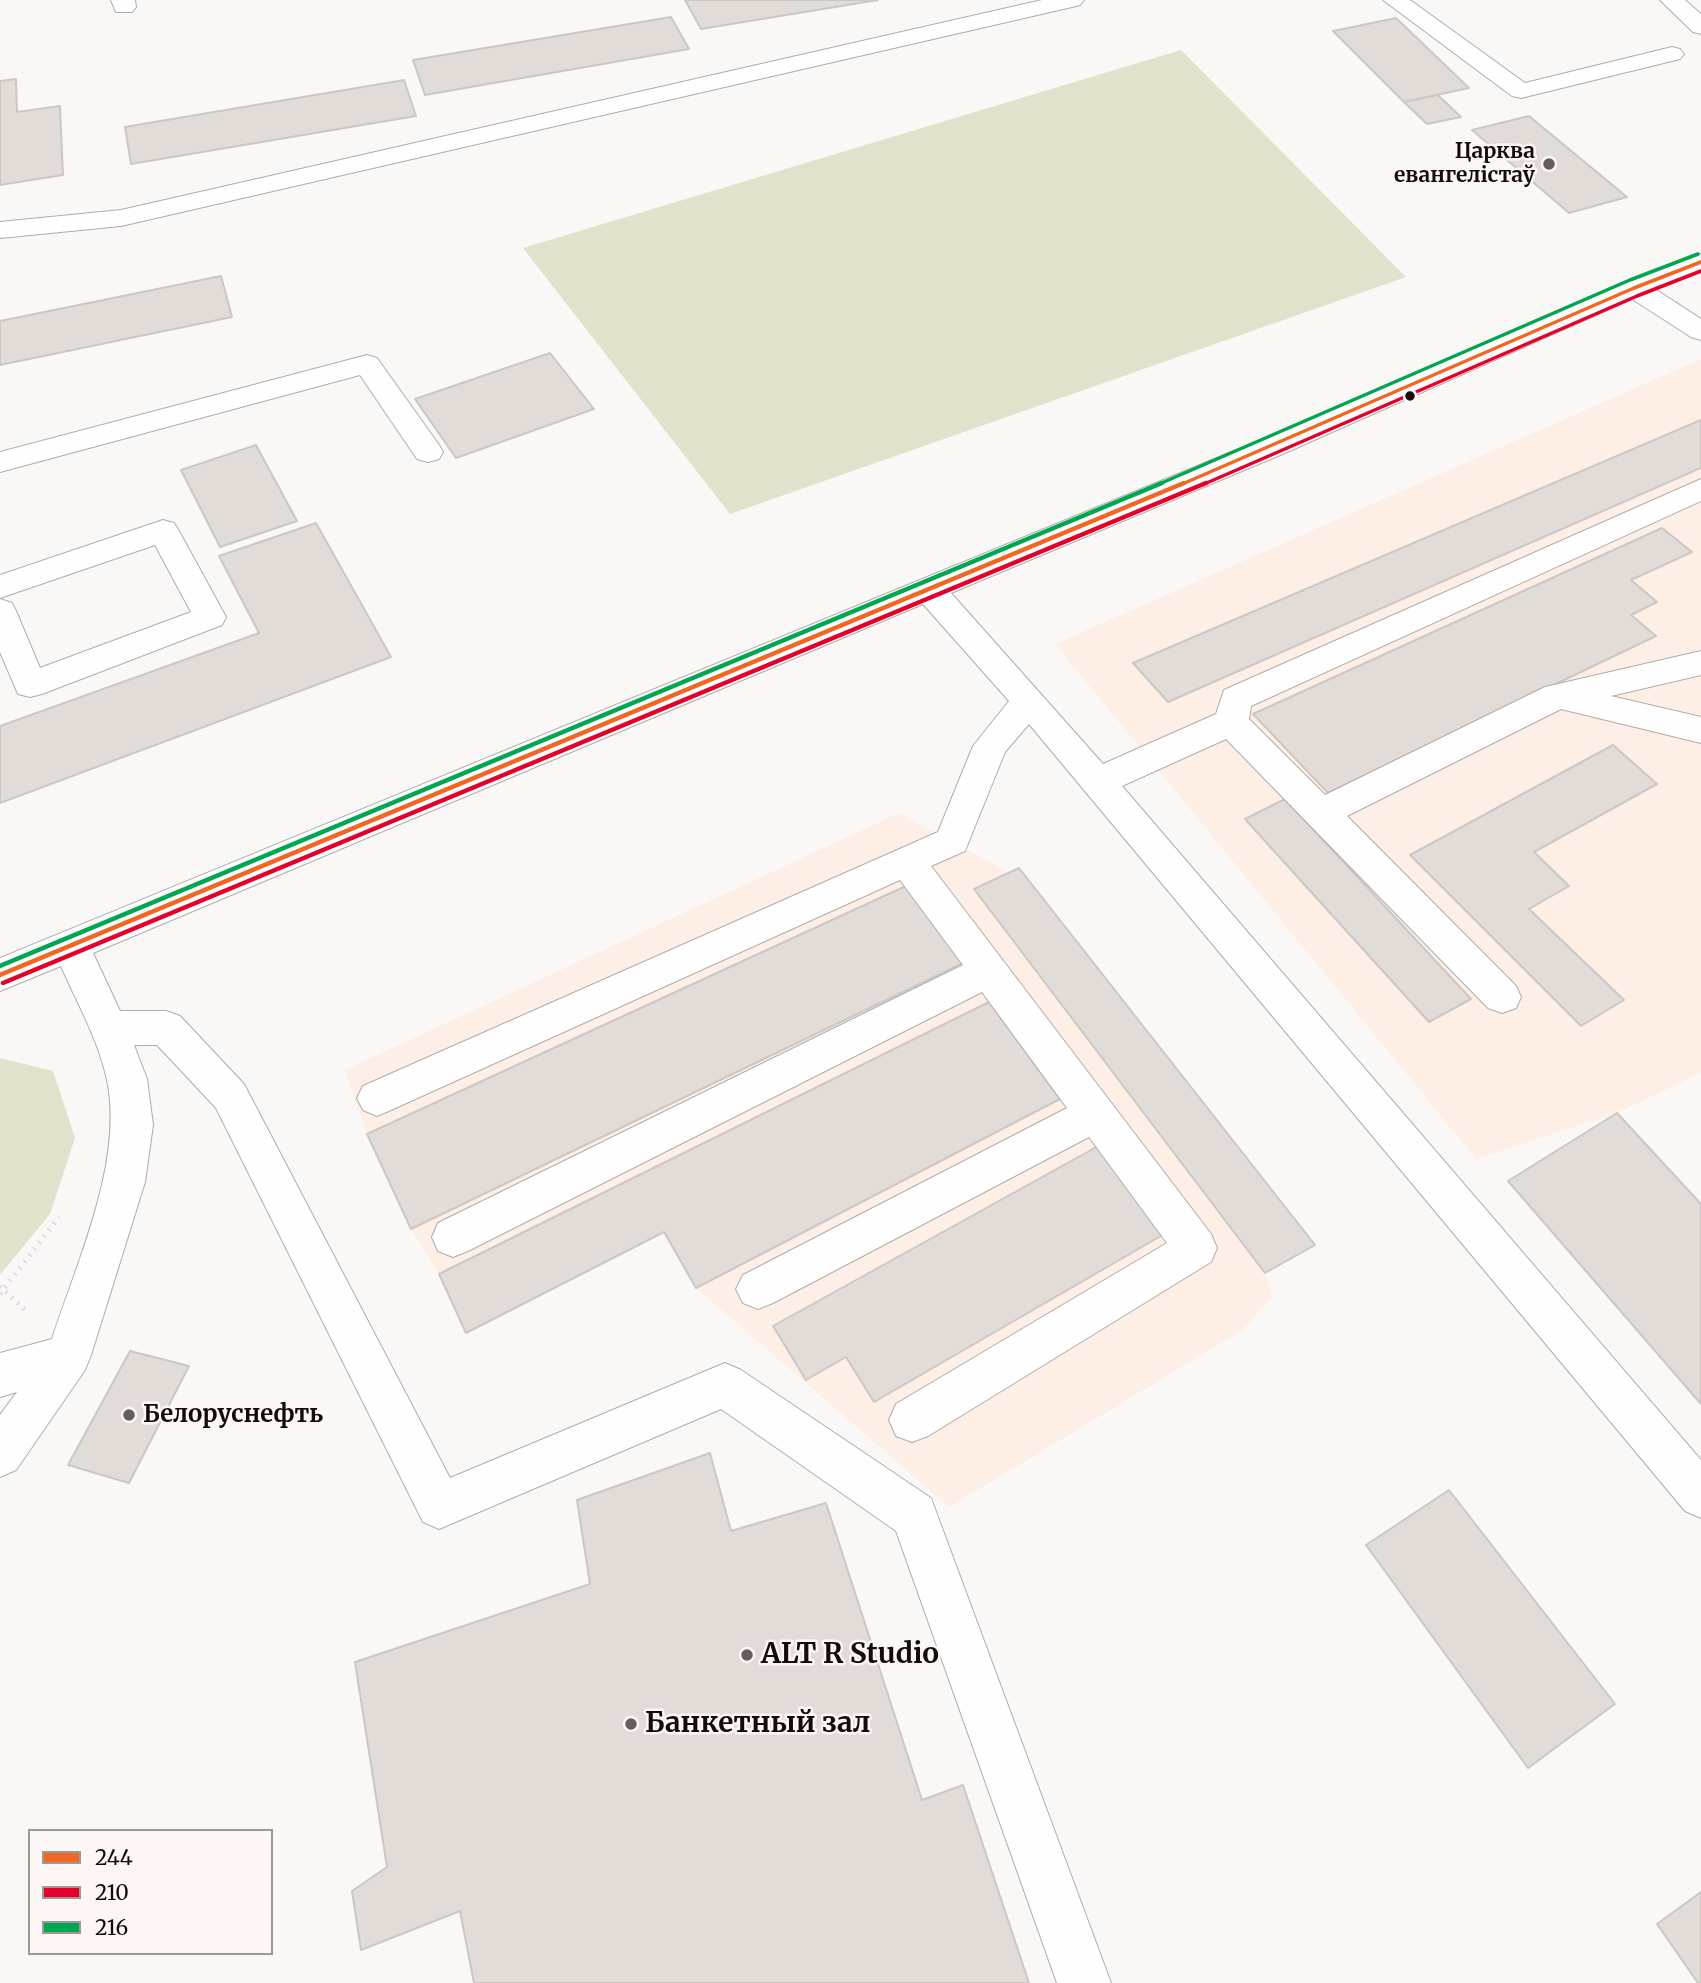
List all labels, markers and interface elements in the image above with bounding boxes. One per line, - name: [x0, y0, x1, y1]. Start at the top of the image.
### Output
- place label: Царква евангелістаў: [1394, 139, 1535, 189]
- marker: Царква евангелістаў: [1541, 156, 1557, 172]
- unlabelled marker: [1403, 389, 1417, 403]
- place label: Белоруснефть: [143, 1401, 323, 1429]
- marker: Белоруснефть: [121, 1407, 137, 1423]
- place label: ALT R Studio: [761, 1638, 939, 1672]
- marker: ALT R Studio: [739, 1647, 755, 1663]
- place label: Банкетный зал: [645, 1707, 870, 1741]
- marker: Банкетный зал: [623, 1716, 639, 1732]
- legend: [28, 1829, 273, 1955]
- text: 244: [95, 1844, 133, 1871]
- text: 210: [95, 1879, 129, 1906]
- text: 216: [95, 1914, 128, 1941]

